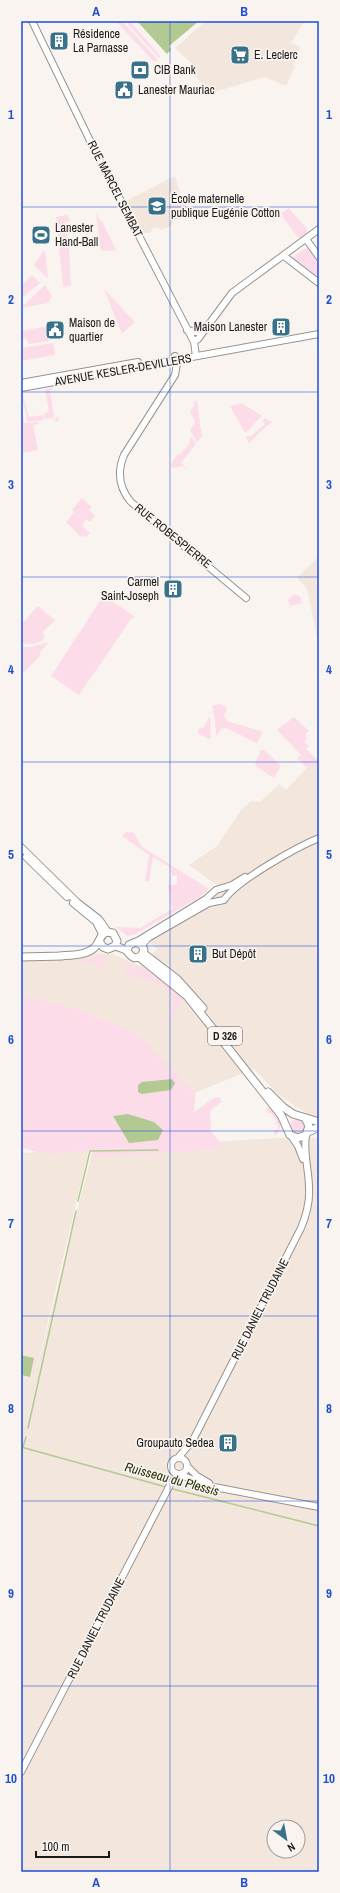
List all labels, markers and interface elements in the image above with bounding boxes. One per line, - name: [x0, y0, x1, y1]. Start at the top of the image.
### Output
- text: A: [92, 3, 100, 20]
- text: B: [240, 3, 248, 20]
- place label: Résidence La Parnasse: [73, 26, 128, 56]
- building icon: Résidence La Parnasse: [48, 30, 70, 52]
- supermarket icon: E. Leclerc: [229, 44, 251, 66]
- place label: E. Leclerc: [254, 47, 298, 63]
- bank icon: CIB Bank: [129, 59, 151, 81]
- place label: CIB Bank: [154, 62, 196, 78]
- public building icon: Lanester Mauriac: [113, 79, 135, 101]
- place label: Lanester Mauriac: [138, 82, 215, 98]
- text: 1: [8, 106, 14, 123]
- text: 1: [326, 106, 332, 123]
- street label: RUE MARCEL SEMBAT: [84, 138, 146, 240]
- place label: École maternelle publique Eugénie Cotton: [171, 191, 280, 221]
- school or university icon: École maternelle publique Eugénie Cotton: [146, 195, 168, 217]
- place label: Lanester Hand-Ball: [55, 220, 98, 250]
- sports icon: Lanester Hand-Ball: [30, 224, 52, 246]
- text: 2: [8, 291, 14, 308]
- text: 2: [326, 291, 332, 308]
- place label: Maison de quartier: [69, 315, 115, 345]
- building icon: Maison Lanester: [270, 316, 292, 338]
- public building icon: Maison de quartier: [44, 319, 66, 341]
- place label: Maison Lanester: [194, 319, 268, 335]
- street label: AVENUE KESLER-DEVILLERS: [52, 350, 193, 390]
- text: 3: [8, 476, 14, 493]
- text: 3: [326, 476, 332, 493]
- street label: RUE ROBESPIERRE: [131, 500, 215, 572]
- place label: Carmel Saint-Joseph: [101, 574, 159, 604]
- building icon: Carmel Saint-Joseph: [162, 578, 184, 600]
- text: 4: [8, 661, 14, 678]
- text: 4: [326, 661, 332, 678]
- text: 5: [8, 846, 14, 863]
- text: 5: [326, 846, 332, 863]
- building icon: But Dépôt: [187, 943, 209, 965]
- place label: But Dépôt: [212, 946, 256, 962]
- road number: D 326: [208, 1027, 242, 1045]
- text: 6: [8, 1031, 14, 1048]
- text: 6: [326, 1031, 332, 1048]
- text: 7: [8, 1215, 14, 1232]
- text: 7: [326, 1215, 332, 1232]
- street label: RUE DANIEL TRUDAINE: [228, 1256, 292, 1362]
- text: 8: [8, 1400, 14, 1417]
- text: 8: [326, 1400, 332, 1417]
- building icon: Groupauto Sedea: [217, 1432, 239, 1454]
- place label: Groupauto Sedea: [136, 1435, 215, 1451]
- water label: Ruisseau du Plessis: [123, 1458, 221, 1500]
- street label: RUE DANIEL TRUDAINE: [64, 1575, 128, 1681]
- text: 9: [8, 1585, 14, 1602]
- text: 9: [326, 1585, 332, 1602]
- text: 10: [5, 1770, 17, 1787]
- text: 10: [323, 1770, 335, 1787]
- north arrow: [266, 1819, 306, 1859]
- scale bar: [36, 1833, 109, 1859]
- text: 100 m: [42, 1839, 69, 1855]
- text: N: [285, 1840, 298, 1855]
- text: A: [92, 1874, 100, 1891]
- text: B: [240, 1874, 248, 1891]

